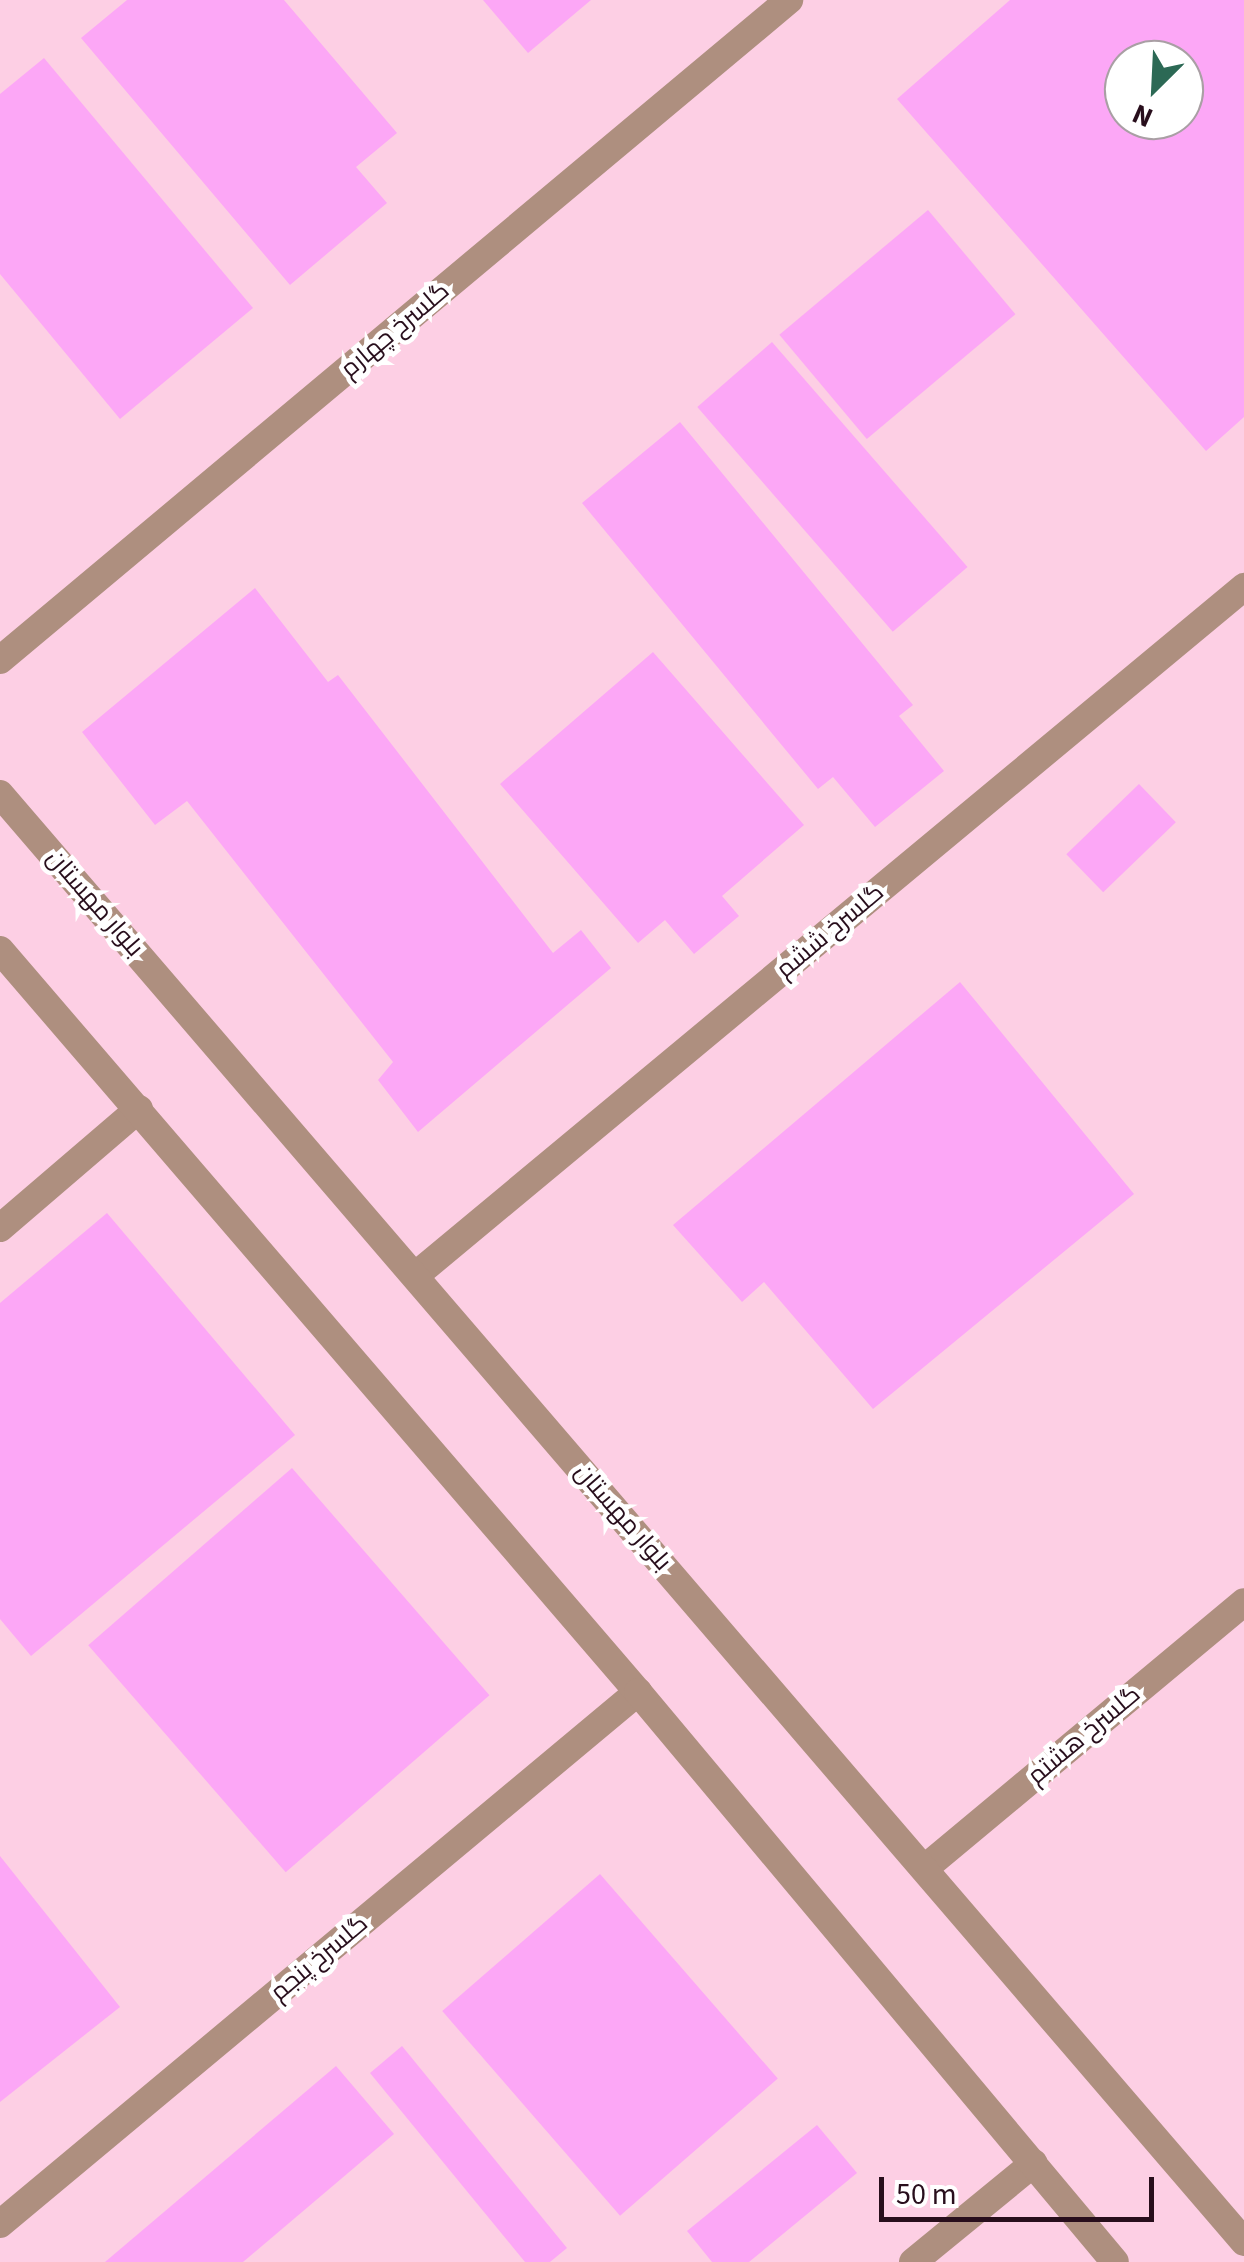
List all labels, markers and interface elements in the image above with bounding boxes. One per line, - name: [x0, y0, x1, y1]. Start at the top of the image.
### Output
- north arrow: [1104, 40, 1204, 140]
- text: N: [1126, 94, 1159, 138]
- street label: گلسرخ چهارم: [335, 276, 455, 384]
- street label: بلوار مهستان: [40, 843, 150, 963]
- street label: گلسرخ ششم: [770, 877, 890, 985]
- street label: بلوار مهستان: [568, 1457, 678, 1577]
- street label: گلسرخ هشتم: [1022, 1679, 1146, 1791]
- street label: گلسرخ پنجم: [264, 1909, 374, 2007]
- scale bar: [884, 2157, 1159, 2219]
- text: 50 m: [896, 2173, 957, 2216]

